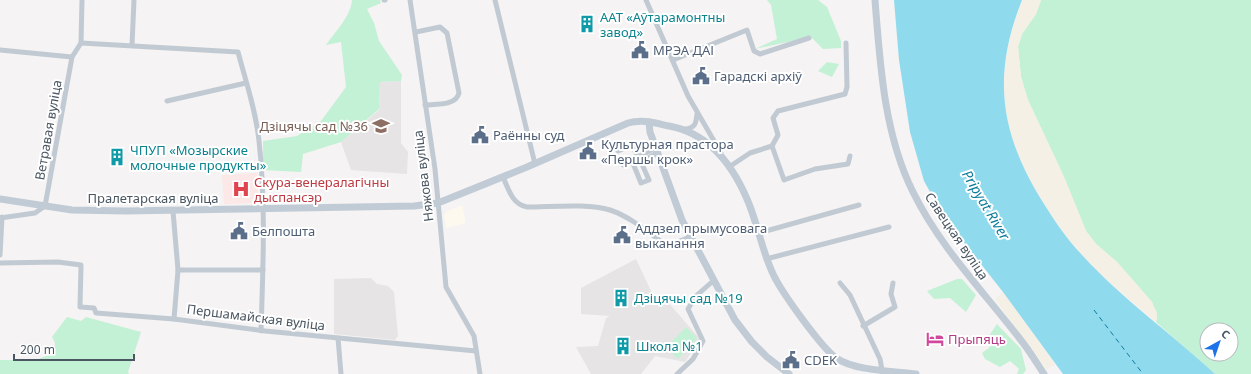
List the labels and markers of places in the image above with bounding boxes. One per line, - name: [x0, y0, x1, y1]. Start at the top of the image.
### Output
- place label: ААТ «Аўтарамонтны завод»: [600, 8, 725, 41]
- building icon: ААТ «Аўтарамонтны завод»: [577, 14, 597, 34]
- public building icon: МРЭА ДАІ: [630, 40, 650, 60]
- place label: МРЭА ДАІ: [653, 41, 714, 59]
- public building icon: Гарадскі архіў: [691, 66, 711, 86]
- place label: Гарадскі архіў: [714, 67, 802, 85]
- school or university icon: Дзіцячы сад №36: [371, 116, 391, 136]
- place label: Дзіцячы сад №36: [259, 117, 368, 135]
- public building icon: Раённы суд: [470, 125, 490, 145]
- place label: Раённы суд: [493, 126, 565, 144]
- place label: Культурная прастора «Першы крок»: [601, 135, 734, 168]
- place label: ЧПУП «Мозырские молочные продукты»: [130, 141, 267, 174]
- public building icon: Культурная прастора «Першы крок»: [578, 141, 598, 161]
- building icon: ЧПУП «Мозырские молочные продукты»: [107, 147, 127, 167]
- place label: Скура-венералагічны дыспансэр: [254, 173, 389, 206]
- hospital icon: Скура-венералагічны дыспансэр: [231, 179, 251, 199]
- place label: Аддзел прымусовага выканання: [635, 219, 767, 252]
- public building icon: Белпошта: [229, 221, 249, 241]
- place label: Белпошта: [252, 222, 315, 240]
- public building icon: Аддзел прымусовага выканання: [612, 225, 632, 245]
- building icon: Дзіцячы сад №19: [611, 288, 631, 308]
- place label: Дзіцячы сад №19: [634, 289, 743, 307]
- hotel icon: Прыпяць: [925, 329, 945, 349]
- place label: Прыпяць: [948, 330, 1006, 348]
- building icon: Школа №1: [613, 336, 633, 356]
- place label: Школа №1: [636, 337, 703, 355]
- public building icon: CDEK: [781, 350, 801, 370]
- place label: CDEK: [804, 351, 838, 369]

